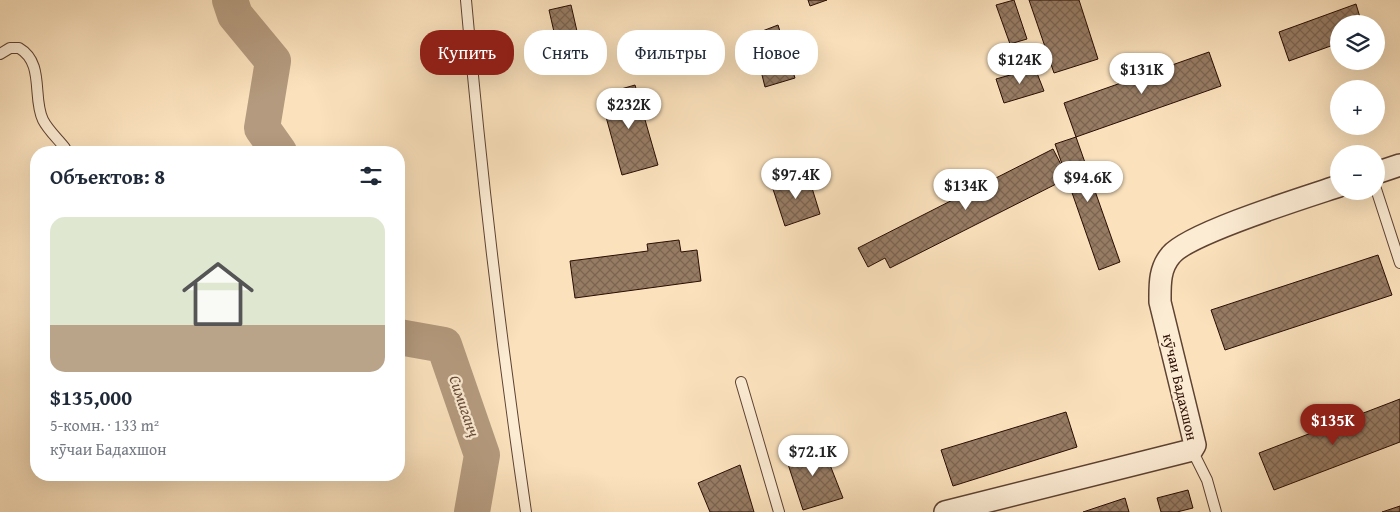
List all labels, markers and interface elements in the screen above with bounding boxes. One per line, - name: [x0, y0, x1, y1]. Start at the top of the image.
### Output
- map controls: [1330, 15, 1385, 200]
- button: layers: [1330, 15, 1385, 70]
- chip: Купить: [420, 30, 514, 75]
- chip: Снять: [524, 30, 607, 75]
- chip: Фильтры: [617, 30, 725, 75]
- chip: Новое: [735, 30, 818, 75]
- pin: $124K: [985, 42, 1055, 85]
- text: $124K: [998, 47, 1042, 71]
- pin: $131K: [1107, 52, 1177, 95]
- text: $131K: [1120, 57, 1164, 81]
- button: +: [1330, 80, 1385, 135]
- pin: $232K: [594, 88, 664, 130]
- text: $232K: [607, 92, 651, 116]
- button: −: [1330, 145, 1385, 200]
- pin: $97.4K: [755, 158, 837, 200]
- pin: $94.6K: [1047, 160, 1129, 203]
- text: Объектов: 8: [50, 161, 165, 192]
- icon: filters: [357, 162, 385, 190]
- text: $97.4K: [772, 162, 820, 186]
- text: $94.6K: [1064, 165, 1112, 189]
- pin: $134K: [931, 168, 1001, 211]
- text: $134K: [944, 173, 988, 197]
- icon: home: [173, 249, 263, 339]
- street label: кӯчаи Бадахшон: [1158, 331, 1203, 443]
- water label: Симиганҷ: [443, 372, 487, 440]
- text: $135,000: [50, 382, 132, 413]
- pin: $135K: [1298, 404, 1368, 446]
- text: $135K: [1311, 408, 1355, 432]
- text: 5-комн. · 133 m²: [50, 413, 159, 437]
- pin: $72.1K: [772, 434, 854, 477]
- text: кӯчаи Бадахшон: [50, 437, 166, 461]
- text: $72.1K: [789, 439, 837, 463]

